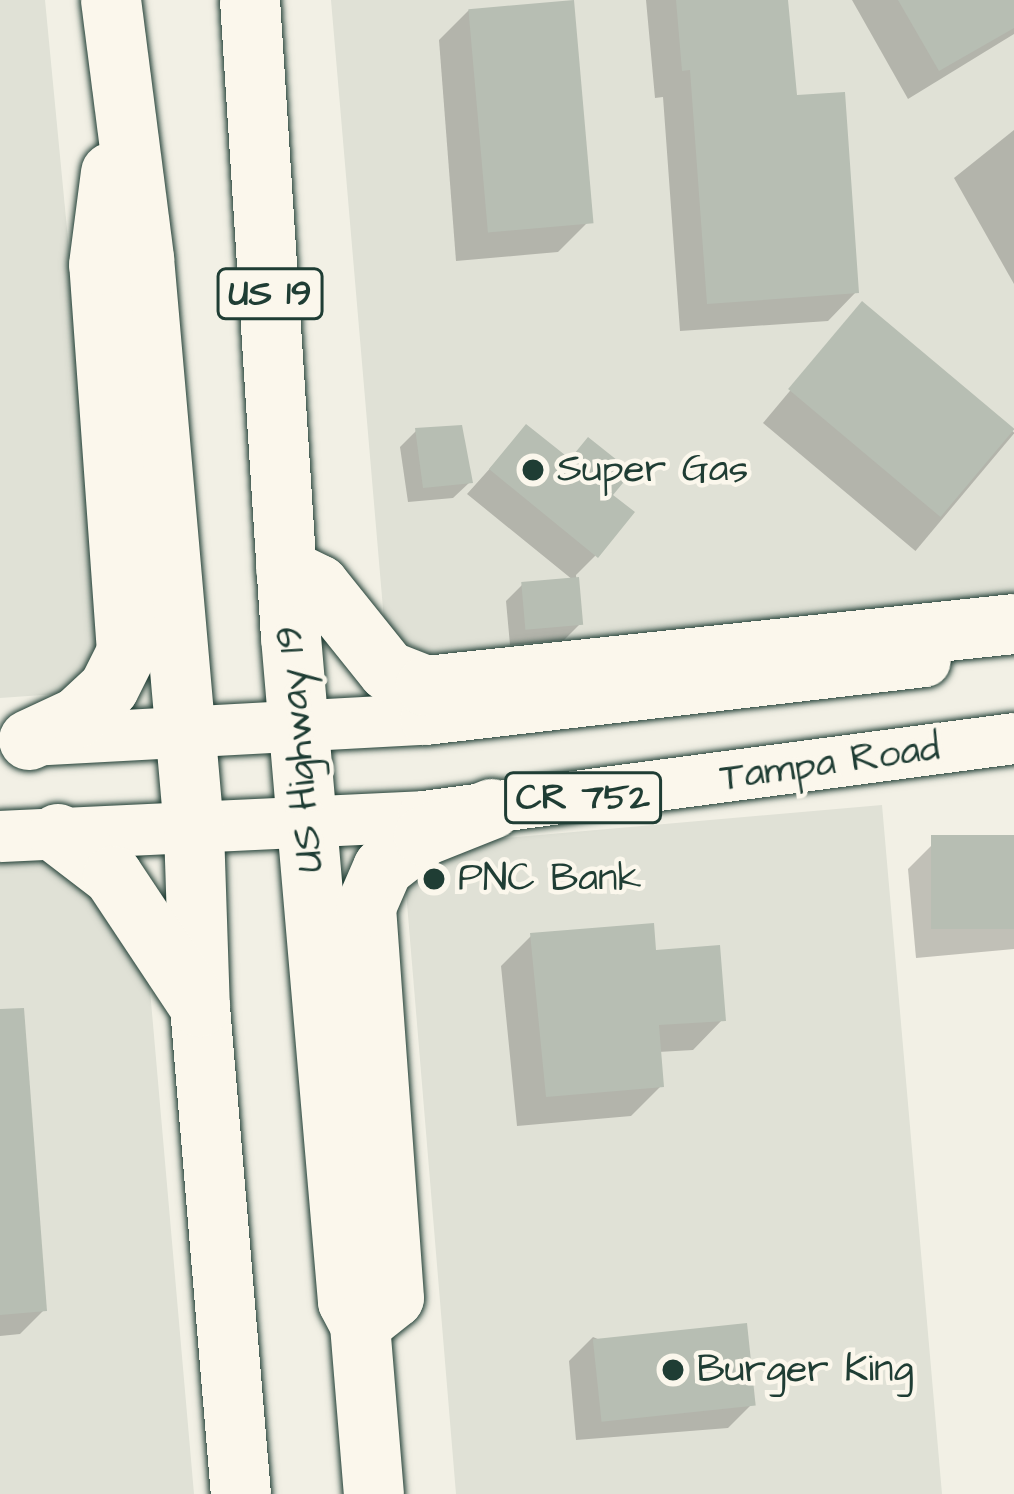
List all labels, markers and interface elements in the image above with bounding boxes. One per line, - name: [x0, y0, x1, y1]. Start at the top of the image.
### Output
- road number: US 19: [216, 264, 324, 324]
- place label: Super Gas: [557, 447, 748, 493]
- marker: Super Gas: [520, 457, 546, 483]
- street label: US Highway 19: [267, 624, 335, 874]
- street label: Tampa Road: [717, 725, 943, 803]
- road number: CR 752: [502, 768, 664, 828]
- place label: PNC Bank: [458, 856, 642, 902]
- marker: PNC Bank: [421, 866, 447, 892]
- place label: Burger King: [697, 1347, 914, 1393]
- marker: Burger King: [660, 1357, 686, 1383]

